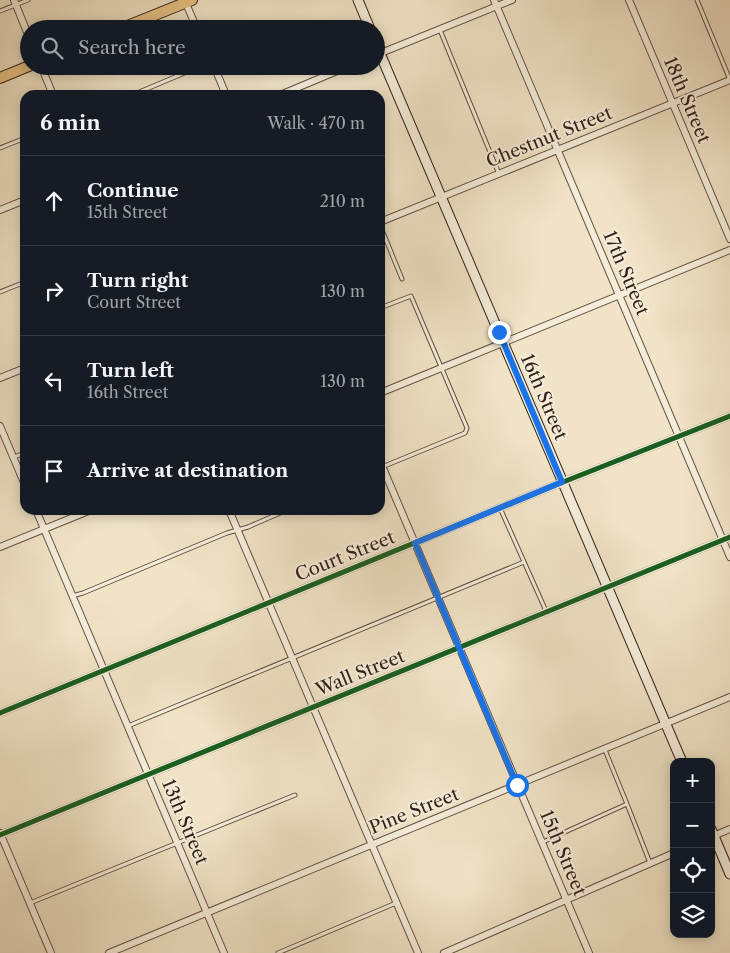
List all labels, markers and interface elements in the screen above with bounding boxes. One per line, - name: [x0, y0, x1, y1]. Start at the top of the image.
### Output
- search box: [20, 20, 385, 75]
- icon: search: [38, 34, 66, 62]
- text: Search here: [78, 36, 186, 59]
- street label: 18th Street: [659, 54, 715, 147]
- street label: Chestnut Street: [483, 101, 616, 172]
- text: 6 min: [40, 110, 101, 135]
- text: Walk · 470 m: [267, 113, 365, 133]
- text: Continue: [87, 179, 179, 202]
- icon: ahead: [40, 187, 68, 215]
- text: 210 m: [320, 191, 365, 211]
- text: 15th Street: [87, 202, 168, 222]
- street label: 17th Street: [598, 227, 654, 319]
- text: Turn right: [87, 269, 188, 292]
- icon: right: [40, 277, 68, 305]
- text: 130 m: [320, 281, 365, 301]
- text: Court Street: [87, 292, 181, 312]
- route end: [488, 321, 511, 344]
- street label: 16th Street: [516, 351, 572, 444]
- text: Turn left: [87, 359, 174, 382]
- icon: left: [40, 367, 68, 395]
- text: 130 m: [320, 371, 365, 391]
- text: 16th Street: [87, 382, 168, 402]
- icon: arrive: [40, 457, 68, 485]
- text: Arrive at destination: [87, 459, 288, 482]
- street label: Court Street: [292, 526, 399, 586]
- street label: Wall Street: [311, 645, 408, 701]
- map controls: [670, 758, 715, 938]
- button: +: [670, 758, 715, 803]
- route start: [506, 774, 529, 797]
- street label: 13th Street: [157, 776, 213, 869]
- street label: Pine Street: [366, 783, 463, 839]
- button: −: [670, 803, 715, 848]
- street label: 15th Street: [535, 807, 591, 900]
- button: locate: [670, 848, 715, 893]
- button: layers: [670, 893, 715, 938]

